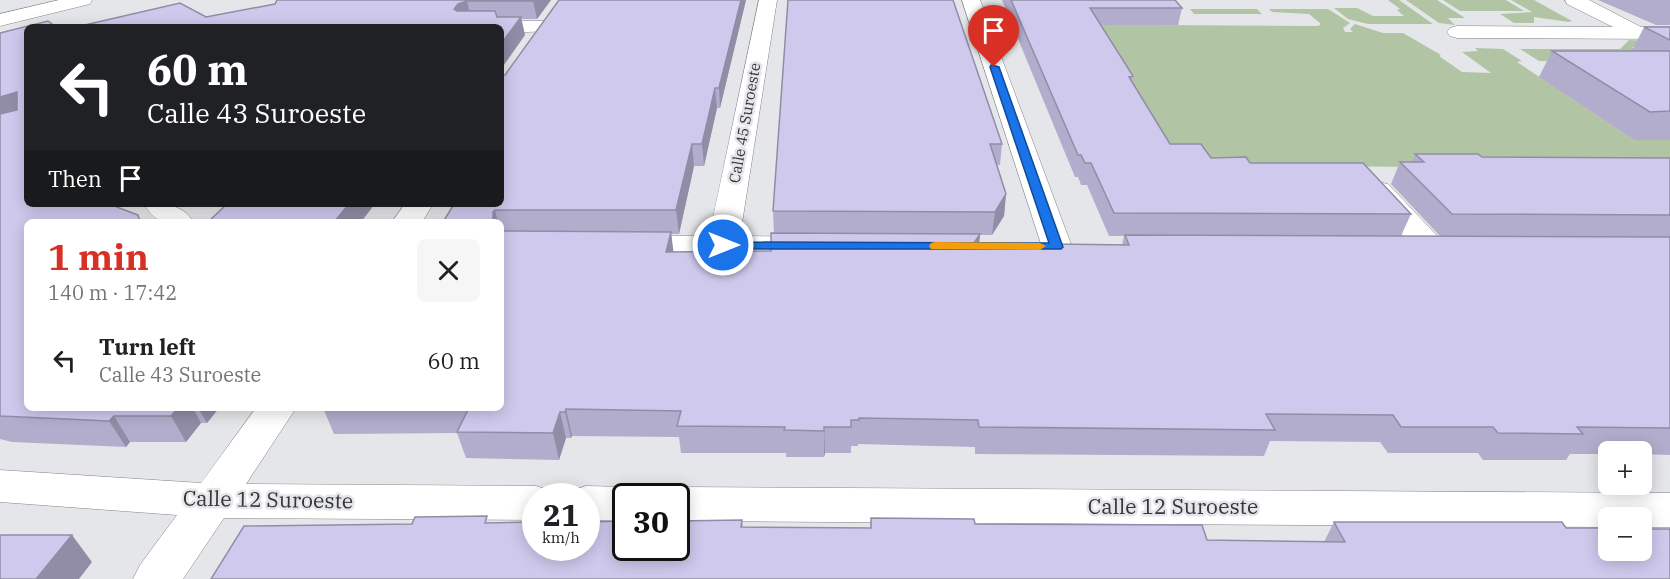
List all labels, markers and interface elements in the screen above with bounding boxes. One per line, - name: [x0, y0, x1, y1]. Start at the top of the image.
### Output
- pin: [968, 5, 1019, 67]
- icon: arrive: [977, 14, 1010, 47]
- text: 60 m: [147, 42, 248, 97]
- icon: left: [48, 48, 126, 126]
- street label: Calle 45 Suroeste: [725, 61, 764, 185]
- text: Calle 43 Suroeste: [147, 95, 366, 130]
- icon: arrive: [114, 162, 147, 195]
- text: Then: [48, 164, 102, 193]
- position arrow: [691, 213, 755, 277]
- text: 1 min: [48, 233, 149, 280]
- button: close: [417, 239, 480, 302]
- text: 140 m · 17:42: [48, 279, 177, 306]
- text: Turn left: [99, 332, 195, 361]
- icon: left: [48, 344, 81, 377]
- text: 60 m: [428, 346, 480, 375]
- text: Calle 43 Suroeste: [99, 361, 261, 388]
- map controls: [1598, 441, 1652, 561]
- button: +: [1598, 441, 1652, 495]
- speed limit sign: 30: [612, 483, 690, 561]
- street label: Calle 12 Suroeste: [183, 484, 353, 514]
- street label: Calle 12 Suroeste: [1088, 492, 1258, 520]
- text: 21: [543, 495, 579, 534]
- button: −: [1598, 507, 1652, 561]
- text: km/h: [542, 528, 580, 547]

